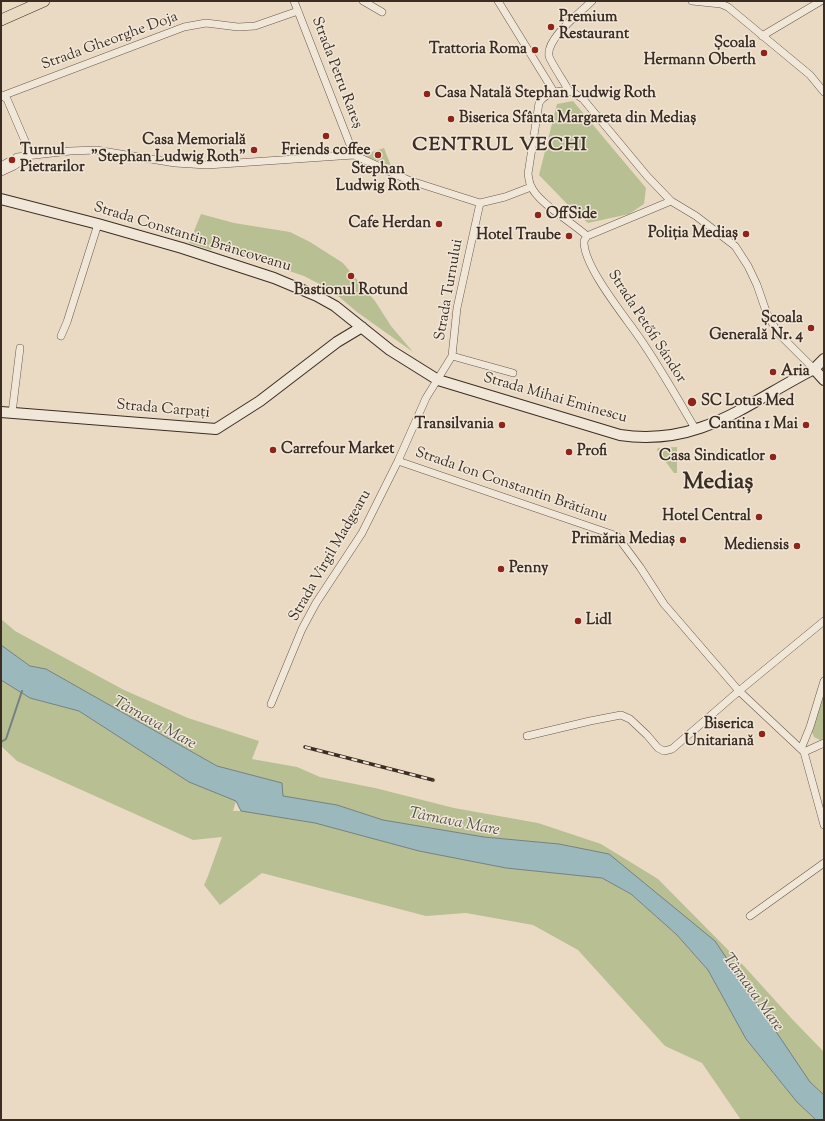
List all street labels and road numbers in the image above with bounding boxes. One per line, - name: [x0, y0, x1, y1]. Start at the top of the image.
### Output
- street label: Strada Gheorghe Doja: [39, 9, 181, 75]
- street label: Strada Petru Rareș: [306, 15, 366, 131]
- street label: Strada Constantin Brâncoveanu: [91, 199, 293, 277]
- street label: Strada Turnului: [432, 238, 468, 342]
- street label: Strada Petőfi Sándor: [603, 267, 689, 387]
- street label: Strada Mihai Eminescu: [481, 370, 629, 428]
- street label: Strada Carpați: [116, 397, 210, 423]
- street label: Strada Ion Constantin Brătianu: [412, 445, 610, 527]
- street label: Strada Virgil Madgearu: [286, 487, 376, 625]

